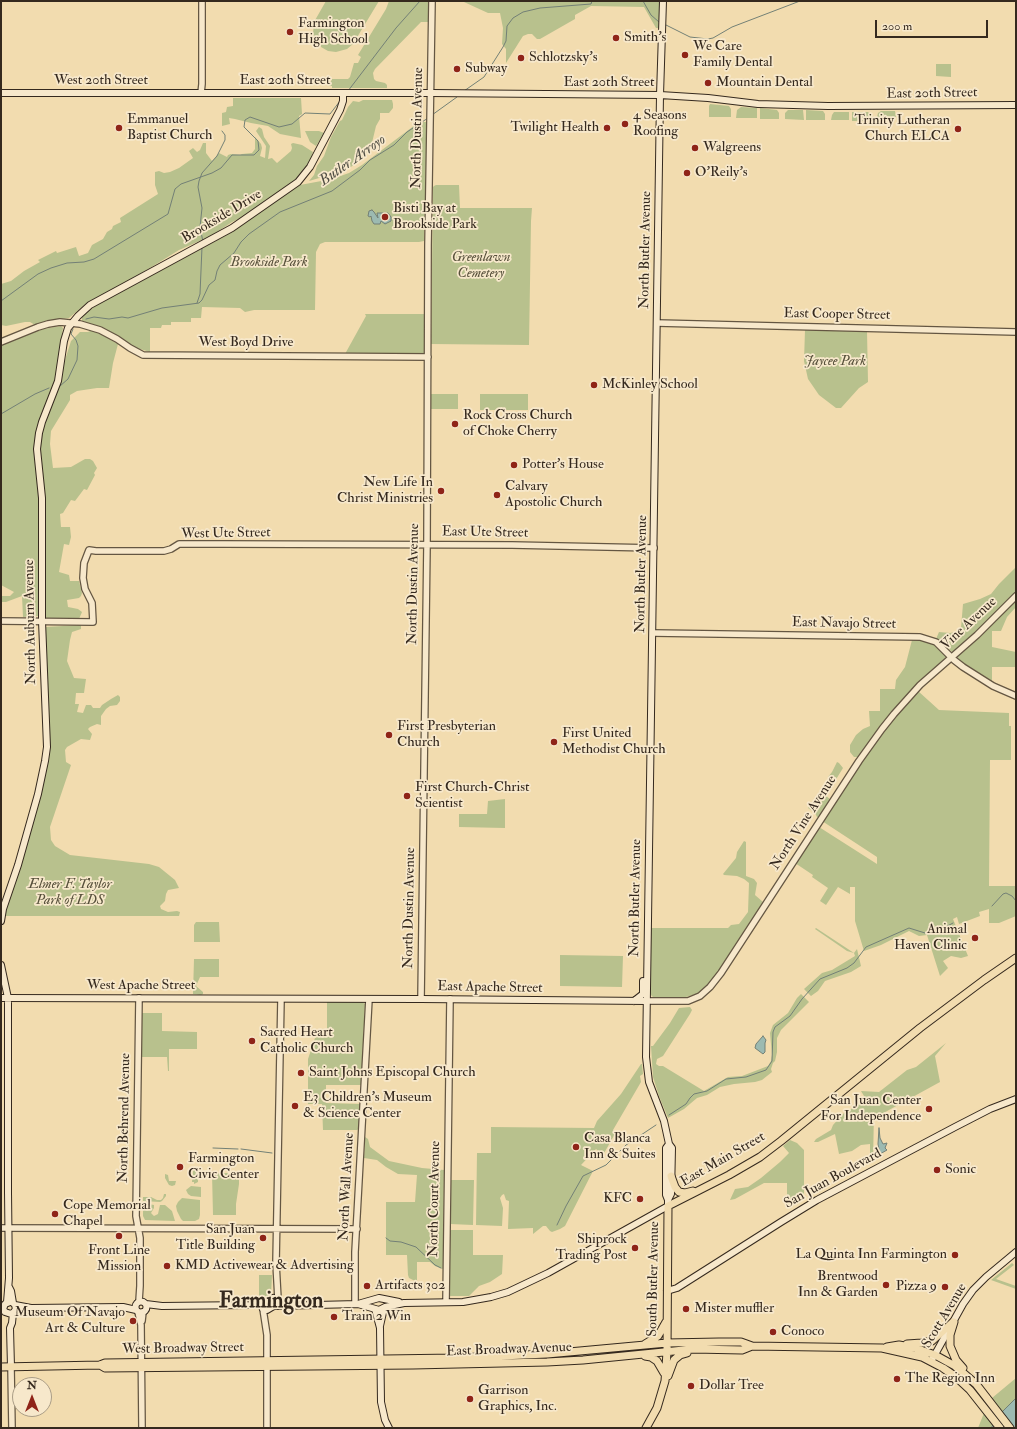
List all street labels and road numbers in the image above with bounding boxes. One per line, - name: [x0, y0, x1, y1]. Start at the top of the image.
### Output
- street label: North Dustin Avenue: [409, 67, 427, 189]
- street label: West 20th Street: [54, 73, 148, 89]
- street label: East 20th Street: [240, 73, 330, 89]
- street label: East 20th Street: [564, 75, 654, 91]
- street label: East 20th Street: [886, 85, 978, 103]
- street label: Brookside Drive: [179, 187, 265, 247]
- street label: North Butler Avenue: [637, 191, 655, 309]
- street label: East Cooper Street: [784, 306, 890, 324]
- street label: West Boyd Drive: [199, 335, 293, 351]
- street label: North Butler Avenue: [633, 515, 651, 633]
- street label: North Dustin Avenue: [405, 523, 423, 645]
- street label: East Ute Street: [442, 524, 528, 542]
- street label: West Ute Street: [181, 525, 271, 543]
- street label: North Auburn Avenue: [22, 559, 40, 685]
- street label: Vine Avenue: [938, 594, 1000, 654]
- street label: East Navajo Street: [792, 615, 896, 633]
- street label: North Vine Avenue: [767, 773, 841, 873]
- street label: North Butler Avenue: [627, 839, 645, 957]
- street label: North Dustin Avenue: [401, 847, 419, 969]
- street label: West Apache Street: [87, 978, 195, 994]
- street label: East Apache Street: [437, 979, 543, 997]
- street label: North Behrend Avenue: [115, 1053, 135, 1183]
- street label: East Main Street: [678, 1129, 768, 1191]
- street label: North Wall Avenue: [336, 1132, 358, 1242]
- street label: North Court Avenue: [426, 1141, 444, 1257]
- street label: San Juan Boulevard: [781, 1145, 885, 1213]
- street label: South Butler Avenue: [645, 1221, 663, 1337]
- street label: Scott Avenue: [919, 1281, 971, 1351]
- street label: East Broadway Avenue: [446, 1339, 572, 1361]
- street label: West Broadway Street: [122, 1340, 244, 1358]

